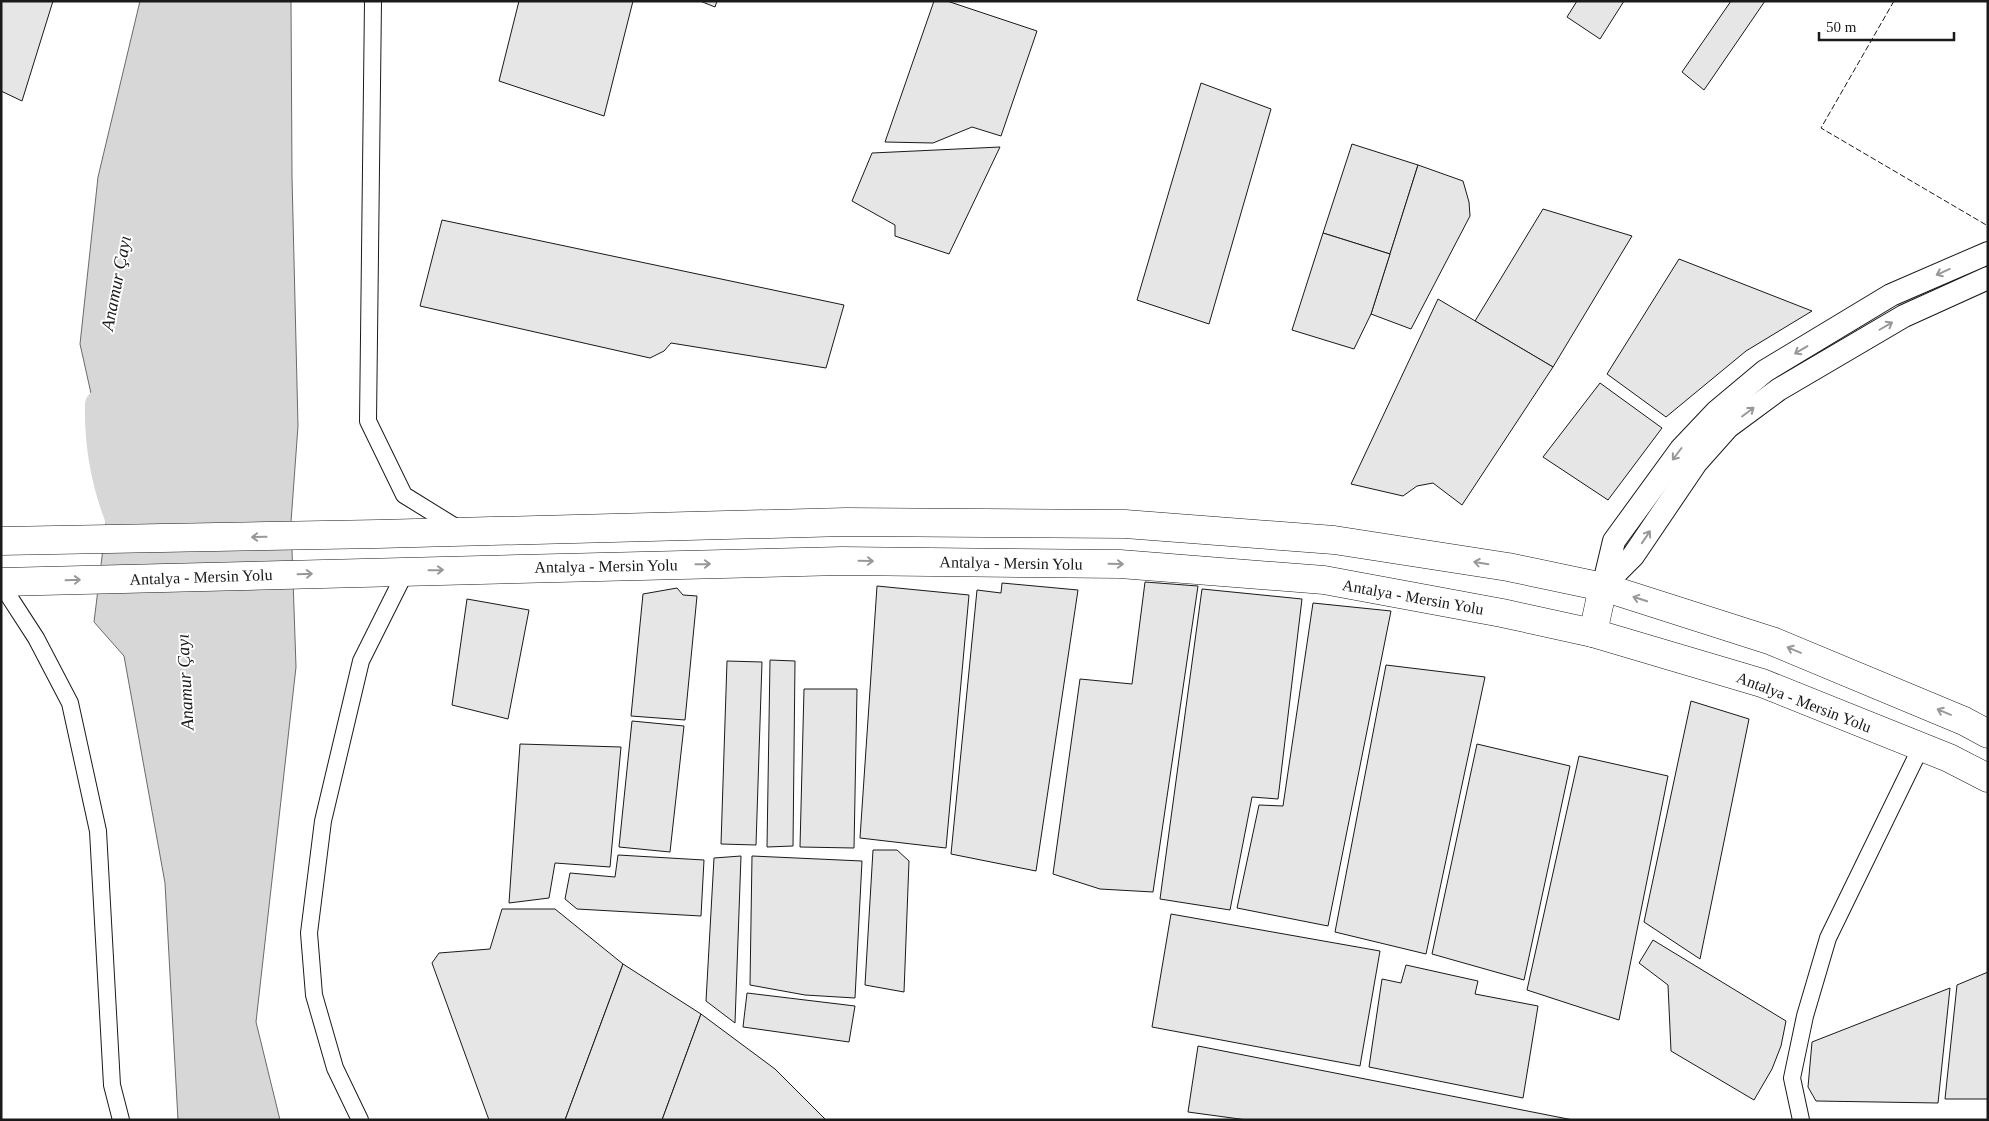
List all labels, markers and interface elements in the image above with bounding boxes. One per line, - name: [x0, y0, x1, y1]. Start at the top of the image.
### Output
- scale bar: [1819, 10, 1954, 42]
- text: 50 m: [1826, 19, 1857, 35]
- water label: Anamur Çayı: [97, 234, 135, 333]
- one-way arrow: [1936, 268, 1951, 278]
- one-way arrow: [1878, 321, 1892, 331]
- one-way arrow: [1794, 345, 1808, 355]
- one-way arrow: [1741, 407, 1755, 417]
- one-way arrow: [1672, 447, 1683, 460]
- one-way arrow: [1641, 530, 1651, 544]
- one-way arrow: [252, 532, 268, 541]
- street label: Antalya - Mersin Yolu: [939, 553, 1083, 574]
- street label: Antalya - Mersin Yolu: [534, 556, 678, 577]
- one-way arrow: [857, 557, 873, 566]
- one-way arrow: [1474, 558, 1490, 568]
- one-way arrow: [1107, 559, 1123, 569]
- one-way arrow: [695, 560, 711, 569]
- street label: Antalya - Mersin Yolu: [129, 566, 273, 589]
- one-way arrow: [427, 566, 443, 575]
- one-way arrow: [296, 569, 313, 579]
- one-way arrow: [64, 576, 80, 585]
- street label: Antalya - Mersin Yolu: [1341, 576, 1485, 619]
- one-way arrow: [1632, 593, 1648, 603]
- water label: Anamur Çayı: [172, 633, 198, 732]
- one-way arrow: [1787, 645, 1802, 655]
- street label: Antalya - Mersin Yolu: [1734, 668, 1874, 737]
- one-way arrow: [1937, 707, 1952, 717]

